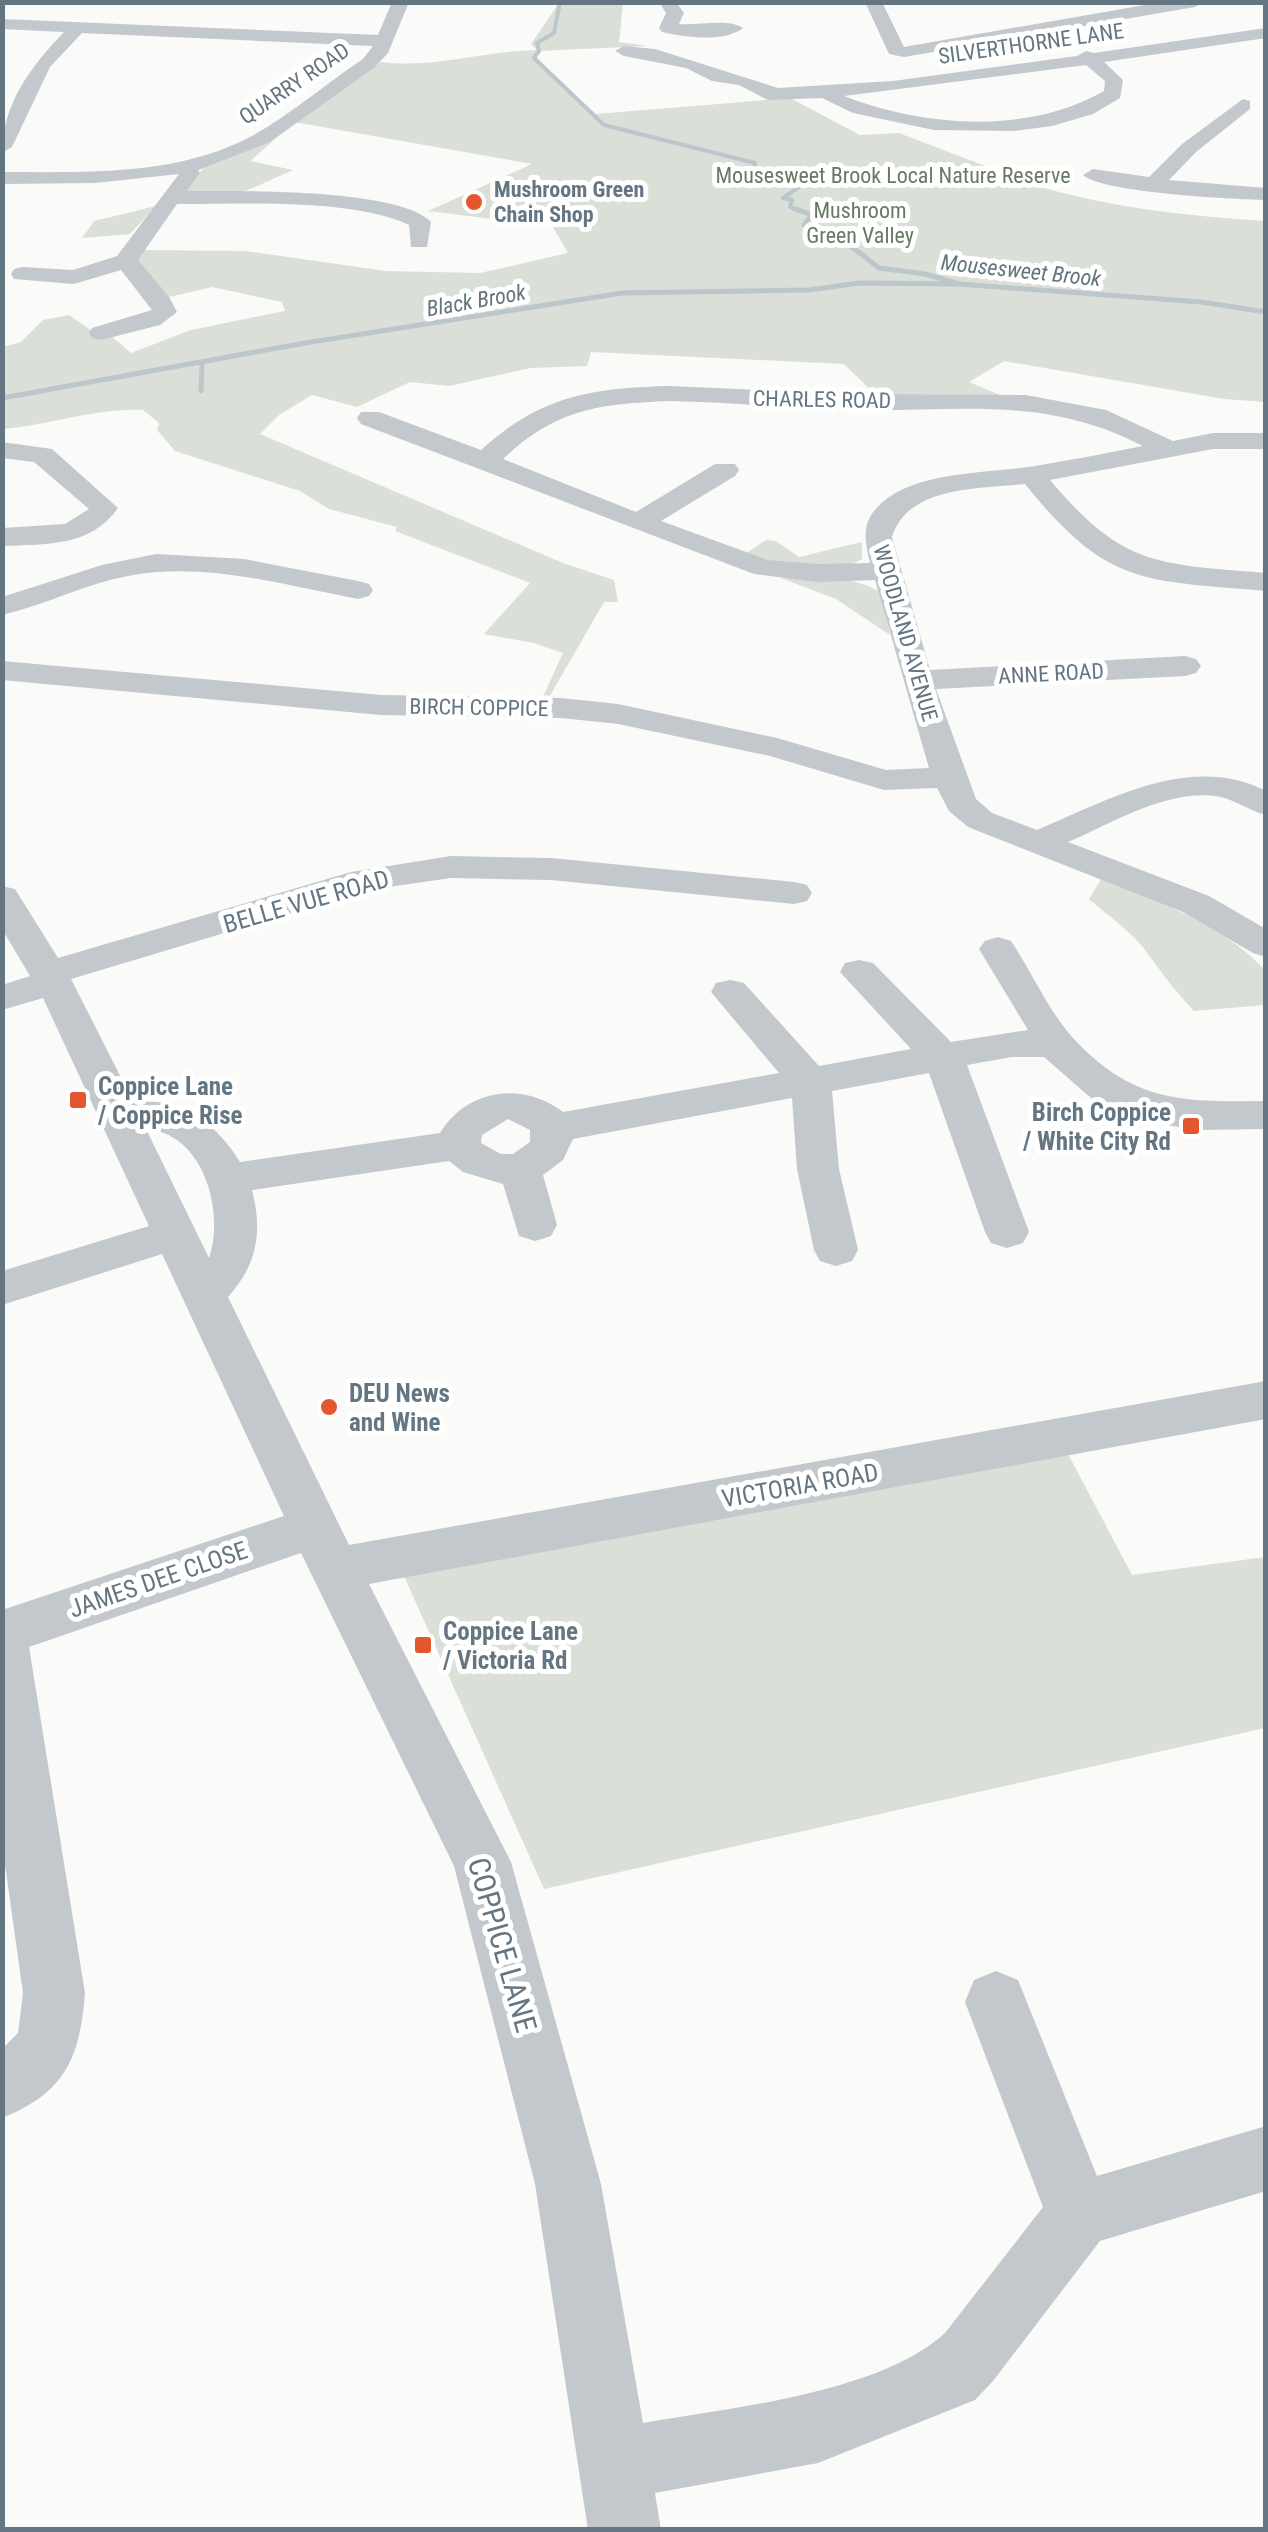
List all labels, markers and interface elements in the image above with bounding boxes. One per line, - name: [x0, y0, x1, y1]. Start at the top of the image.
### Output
- street label: SILVERTHORNE LANE: [937, 18, 1126, 69]
- street label: QUARRY ROAD: [234, 37, 354, 129]
- park label: Mousesweet Brook Local Nature Reserve: [716, 163, 1071, 188]
- place label: Mushroom Green Chain Shop: [494, 177, 644, 227]
- marker: Mushroom Green Chain Shop: [463, 191, 485, 213]
- park label: Mushroom Green Valley: [806, 198, 914, 248]
- water label: Mousesweet Brook: [940, 250, 1103, 291]
- water label: Black Brook: [425, 279, 528, 322]
- street label: CHARLES ROAD: [753, 386, 891, 413]
- street label: WOODLAND AVENUE: [868, 542, 943, 724]
- street label: ANNE ROAD: [998, 658, 1105, 689]
- street label: BIRCH COPPICE: [409, 694, 549, 721]
- street label: BELLE VUE ROAD: [220, 864, 392, 939]
- place label: Coppice Lane / Coppice Rise: [97, 1072, 243, 1130]
- marker: Coppice Lane / Coppice Rise: [67, 1089, 89, 1111]
- place label: Birch Coppice / White City Rd: [1022, 1098, 1171, 1156]
- marker: Birch Coppice / White City Rd: [1180, 1115, 1202, 1137]
- place label: DEU News and Wine: [349, 1379, 450, 1437]
- marker: DEU News and Wine: [318, 1396, 340, 1418]
- street label: VICTORIA ROAD: [720, 1457, 881, 1514]
- street label: JAMES DEE CLOSE: [65, 1535, 251, 1624]
- place label: Coppice Lane / Victoria Rd: [442, 1617, 578, 1675]
- marker: Coppice Lane / Victoria Rd: [412, 1634, 434, 1656]
- street label: COPPICE LANE: [461, 1854, 544, 2036]

